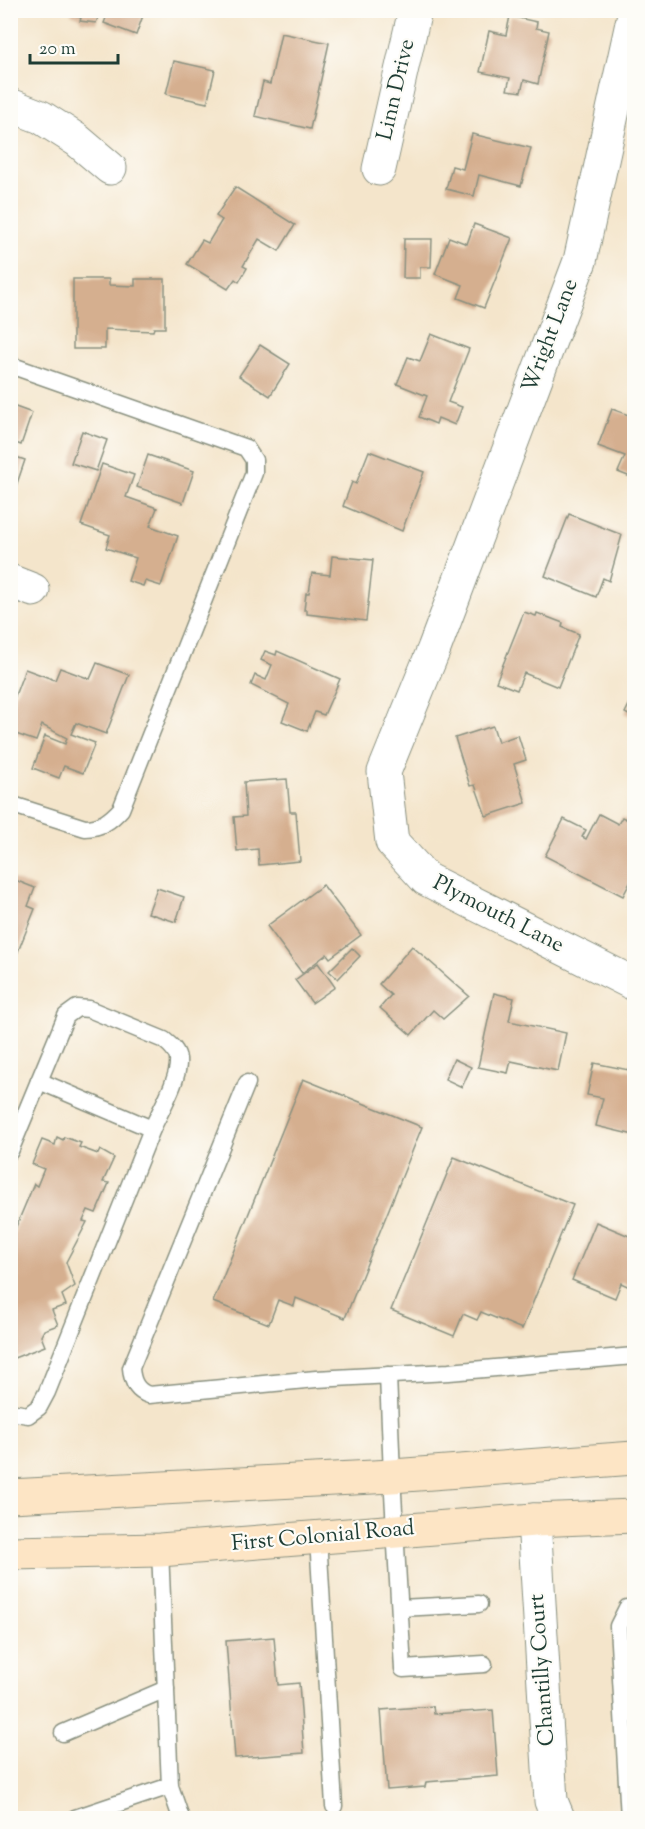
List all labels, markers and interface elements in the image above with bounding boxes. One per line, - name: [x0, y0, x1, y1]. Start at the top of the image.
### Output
- scale bar: [30, 27, 118, 65]
- street label: Linn Drive: [370, 36, 424, 144]
- text: 20 m: [39, 37, 76, 63]
- street label: Wright Lane: [515, 274, 587, 398]
- street label: Plymouth Lane: [427, 868, 569, 962]
- street label: First Colonial Road: [230, 1513, 416, 1561]
- street label: Chantilly Court: [522, 1592, 564, 1747]

